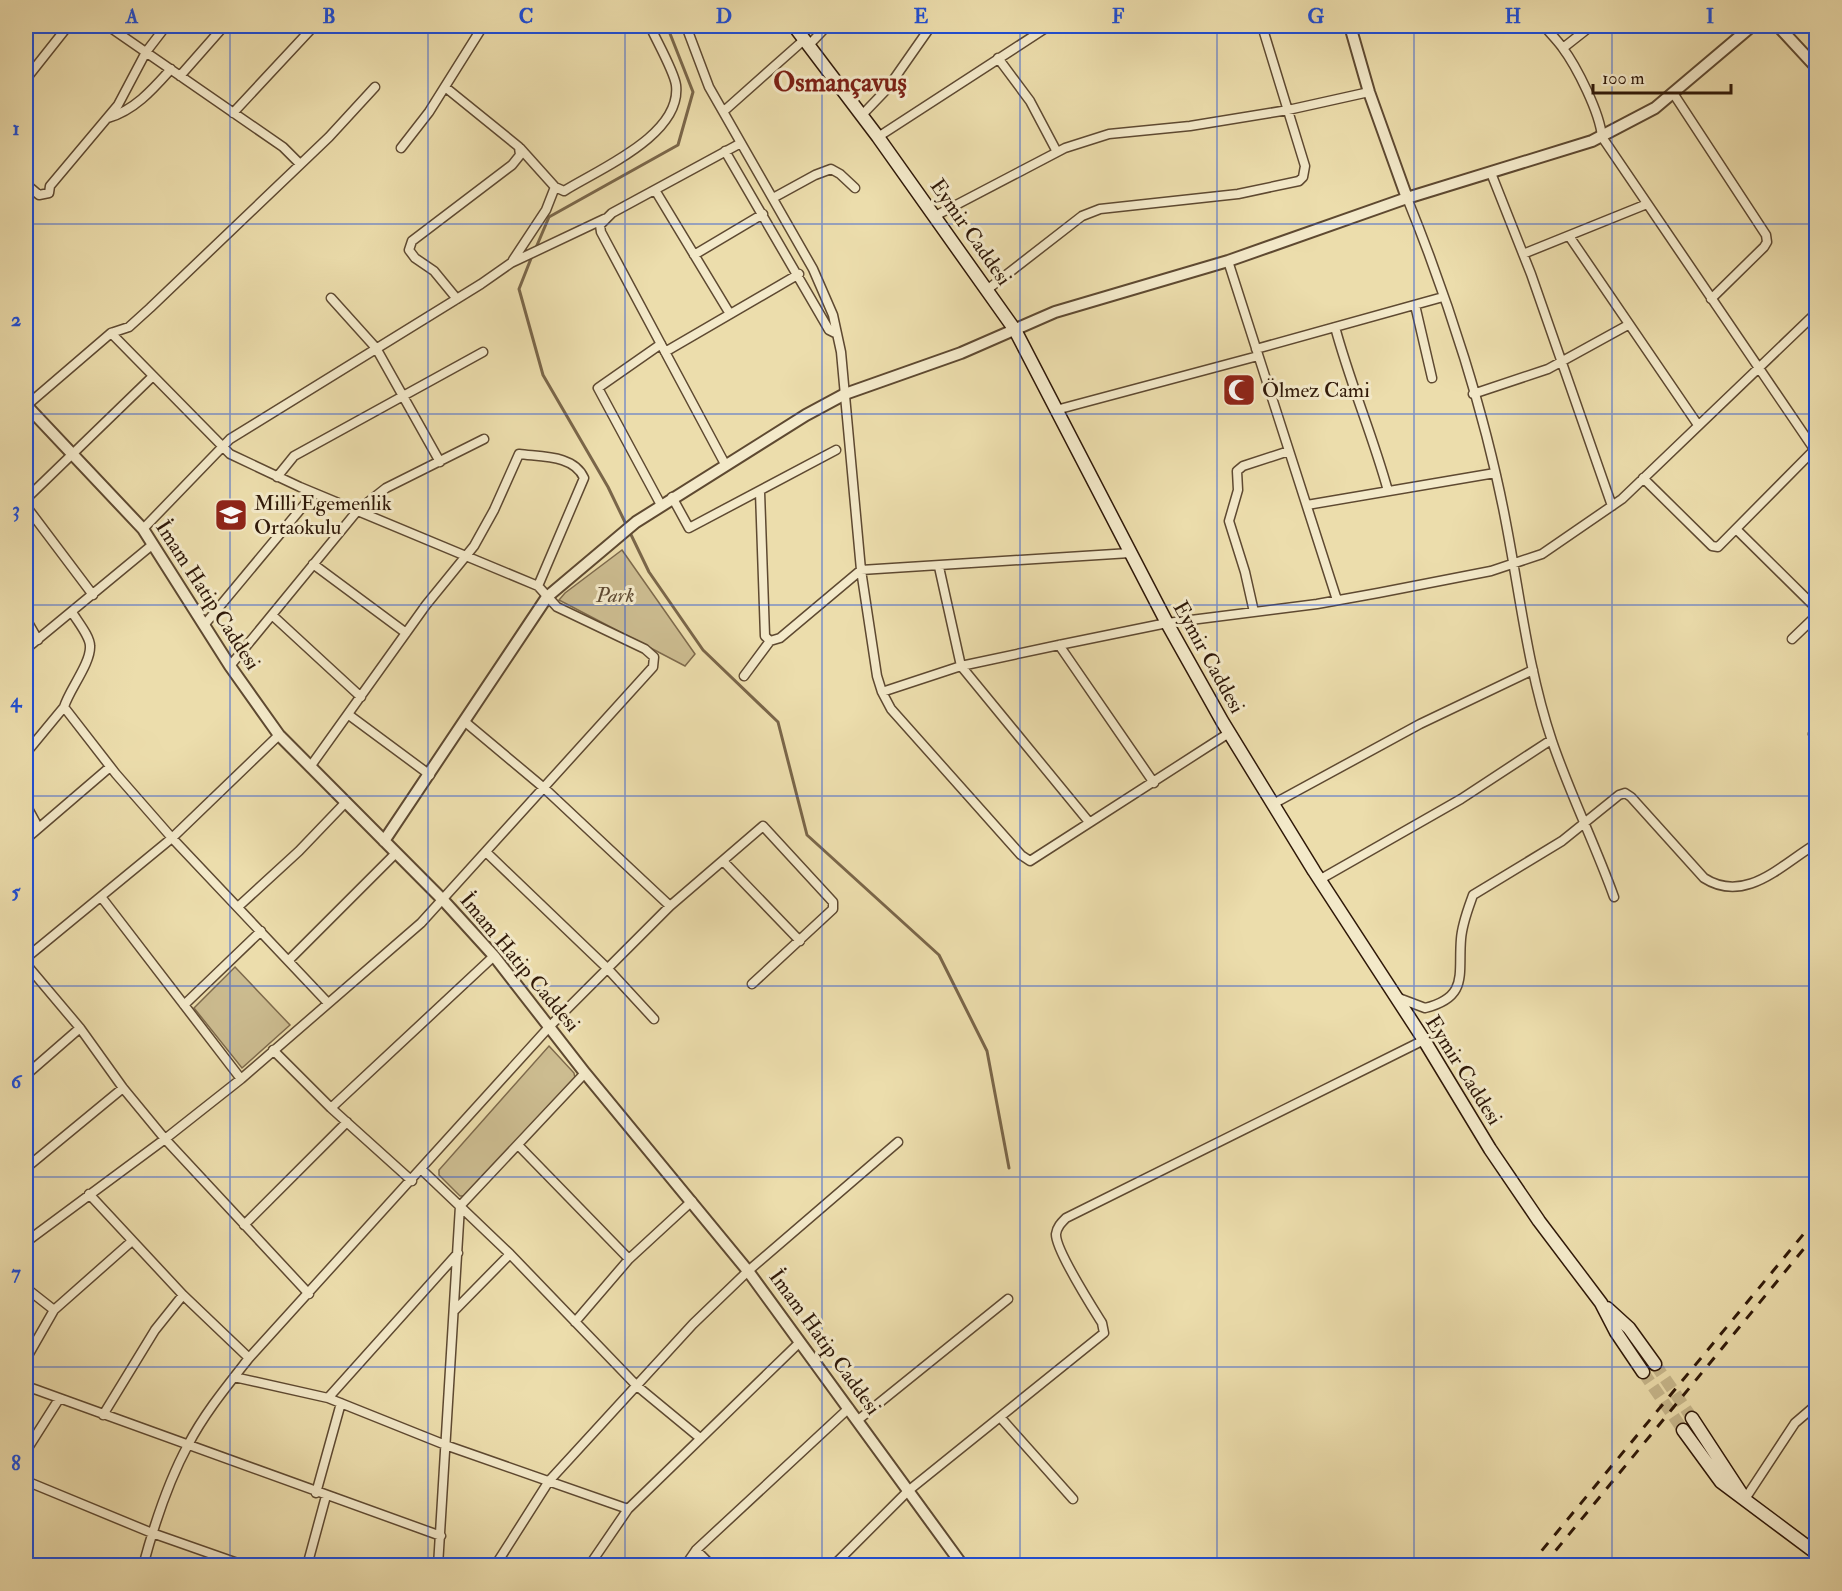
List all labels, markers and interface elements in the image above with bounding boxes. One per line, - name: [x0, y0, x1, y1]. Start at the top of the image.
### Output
- text: A: [125, 4, 139, 29]
- text: B: [322, 4, 336, 29]
- text: C: [519, 4, 533, 29]
- text: D: [716, 4, 732, 29]
- text: E: [914, 4, 929, 29]
- text: F: [1112, 4, 1125, 29]
- text: G: [1308, 4, 1325, 29]
- text: H: [1505, 4, 1521, 29]
- text: I: [1706, 4, 1714, 29]
- scale bar: [1593, 57, 1731, 95]
- district label: Osmançavuş: [773, 66, 907, 99]
- text: 100 m: [1602, 67, 1645, 90]
- text: 1: [12, 116, 20, 141]
- street label: Eymir Caddesi: [924, 174, 1018, 291]
- text: 2: [11, 307, 21, 332]
- mosque icon: Ölmez Cami: [1221, 372, 1257, 408]
- place label: Ölmez Cami: [1262, 377, 1370, 404]
- place label: Milli Egemenlik Ortaokulu: [254, 490, 392, 541]
- text: 3: [12, 497, 20, 522]
- school or university icon: Milli Egemenlik Ortaokulu: [213, 497, 249, 533]
- street label: İmam Hatip Caddesi: [149, 515, 266, 676]
- park label: Park: [595, 582, 634, 609]
- street label: Eymir Caddesi: [1167, 596, 1251, 719]
- text: 4: [10, 688, 23, 713]
- text: 5: [12, 879, 22, 904]
- street label: İmam Hatip Caddesi: [454, 887, 586, 1038]
- street label: Eymir Caddesi: [1419, 1010, 1508, 1130]
- text: 6: [11, 1069, 23, 1094]
- text: 7: [11, 1260, 21, 1285]
- street label: İmam Hatip Caddesi: [763, 1264, 887, 1421]
- text: 8: [11, 1451, 21, 1476]

